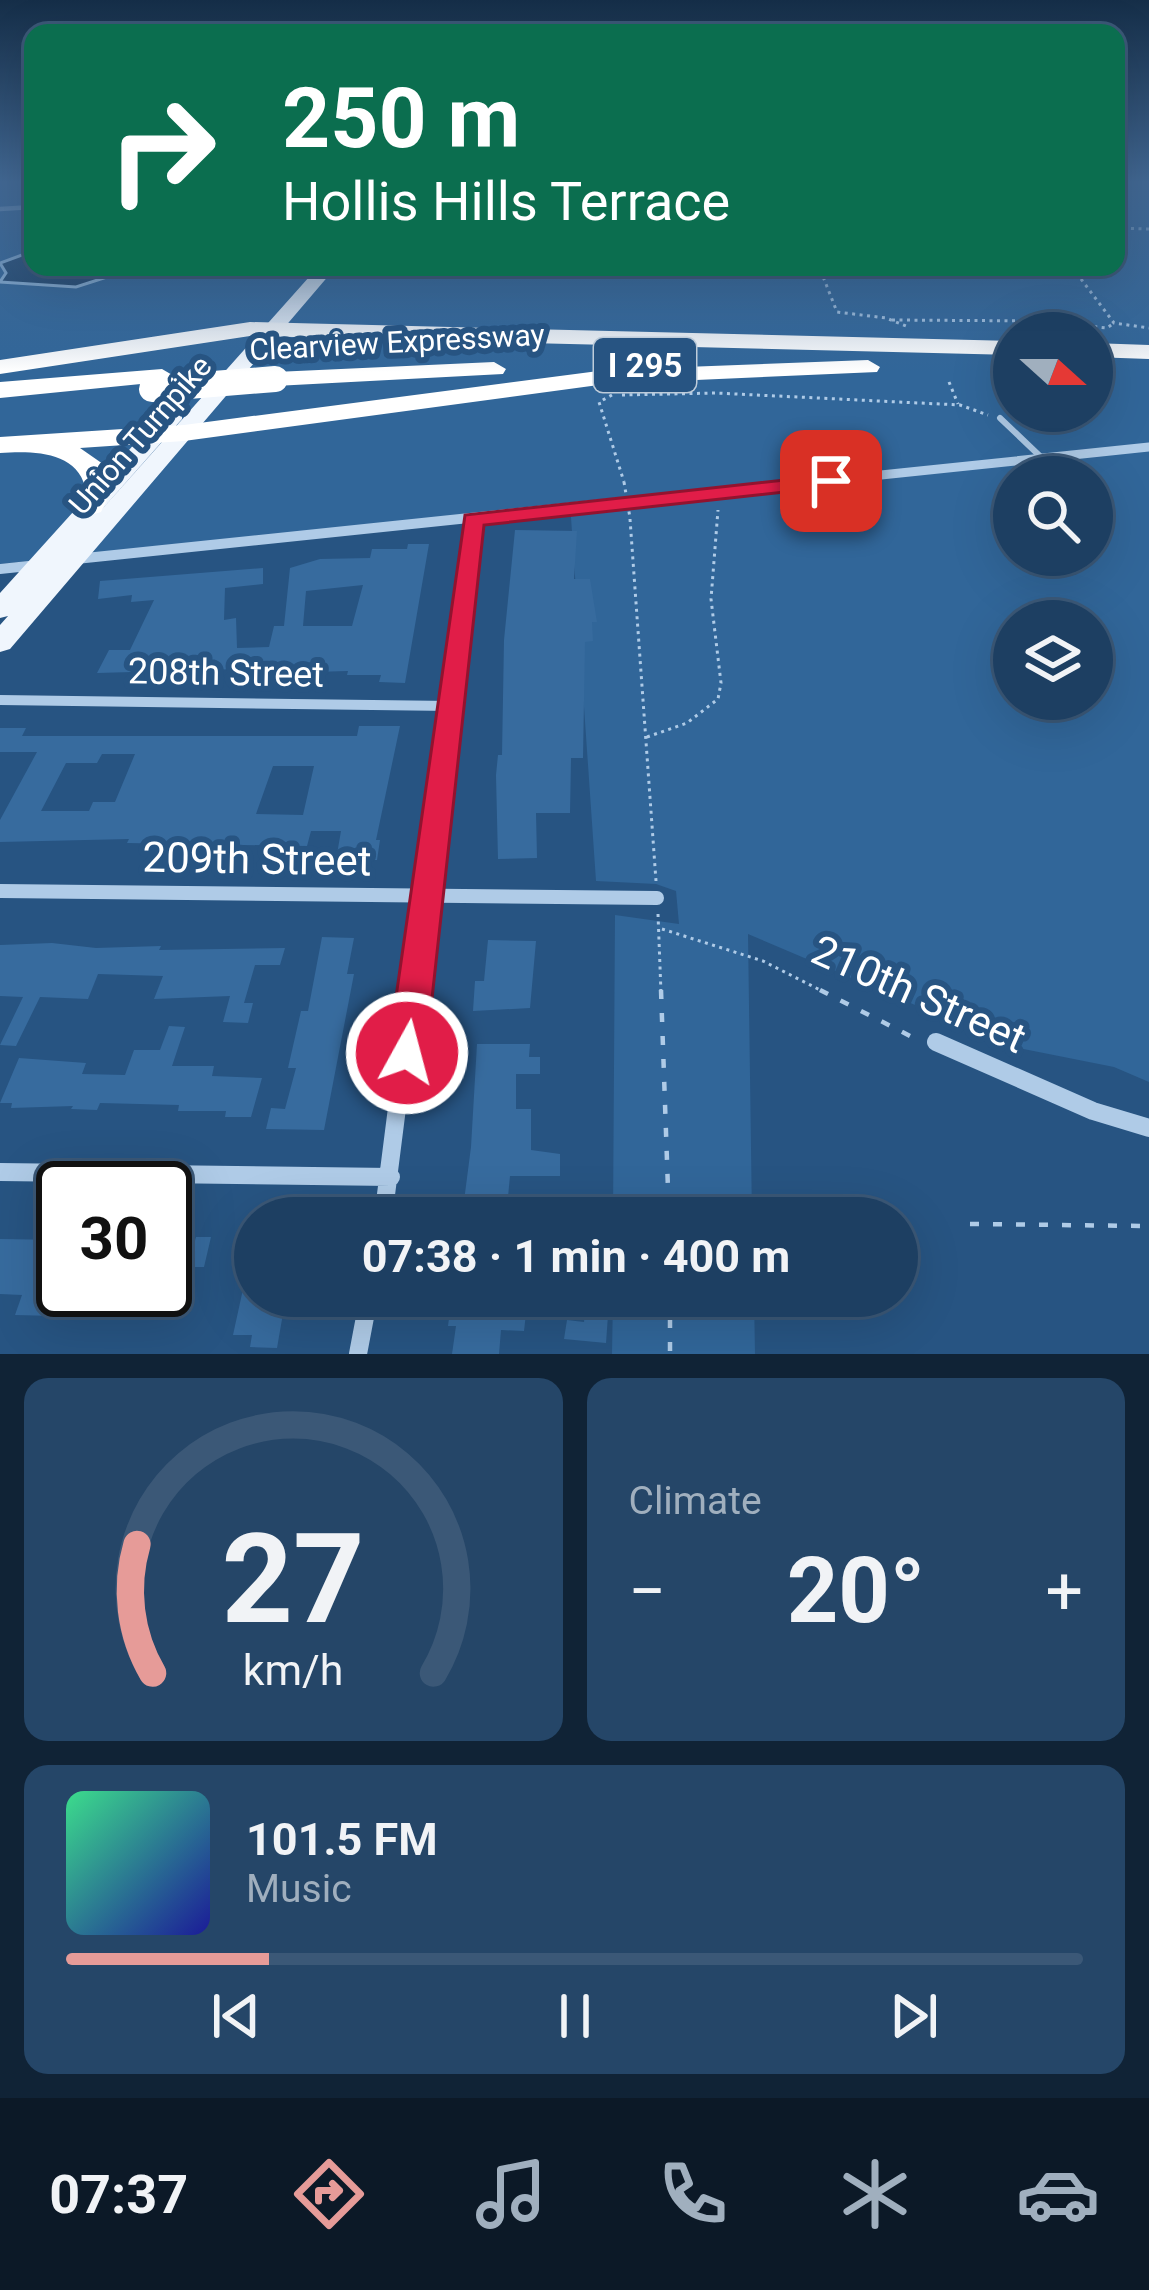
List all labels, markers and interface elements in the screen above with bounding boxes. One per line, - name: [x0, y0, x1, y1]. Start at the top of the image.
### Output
- text: 250 m: [282, 69, 520, 168]
- icon: right: [84, 72, 240, 228]
- text: Hollis Hills Terrace: [282, 170, 730, 233]
- north arrow: [993, 312, 1113, 432]
- map controls: [993, 312, 1113, 720]
- street label: Clearview Expressway: [248, 317, 546, 367]
- road number: I 295: [594, 338, 696, 392]
- street label: Union Turnpike: [62, 349, 218, 521]
- pin: [780, 430, 882, 532]
- icon: arrive: [798, 448, 864, 514]
- button: search: [993, 456, 1113, 576]
- button: layers: [993, 600, 1113, 720]
- street label: 208th Street: [128, 650, 324, 696]
- street label: 209th Street: [142, 833, 372, 885]
- street label: 210th Street: [804, 925, 1034, 1063]
- position arrow: [344, 990, 470, 1116]
- speed limit sign: 30: [36, 1161, 192, 1317]
- text: 07:38 · 1 min · 400 m: [362, 1230, 790, 1283]
- text: Climate: [629, 1478, 762, 1524]
- text: 27: [222, 1506, 365, 1652]
- text: 20°: [787, 1539, 925, 1644]
- text: −: [629, 1553, 666, 1630]
- text: +: [1046, 1553, 1083, 1630]
- text: km/h: [243, 1644, 344, 1694]
- text: 101.5 FM: [246, 1813, 438, 1866]
- text: Music: [246, 1866, 352, 1912]
- icon: previous: [203, 1983, 269, 2049]
- icon: pause: [542, 1983, 608, 2049]
- icon: next: [881, 1983, 947, 2049]
- icon: directions: [287, 2152, 371, 2236]
- icon: music: [469, 2152, 553, 2236]
- icon: phone: [651, 2152, 735, 2236]
- icon: climate: [833, 2152, 917, 2236]
- icon: car: [1016, 2152, 1100, 2236]
- text: 07:37: [49, 2163, 188, 2226]

